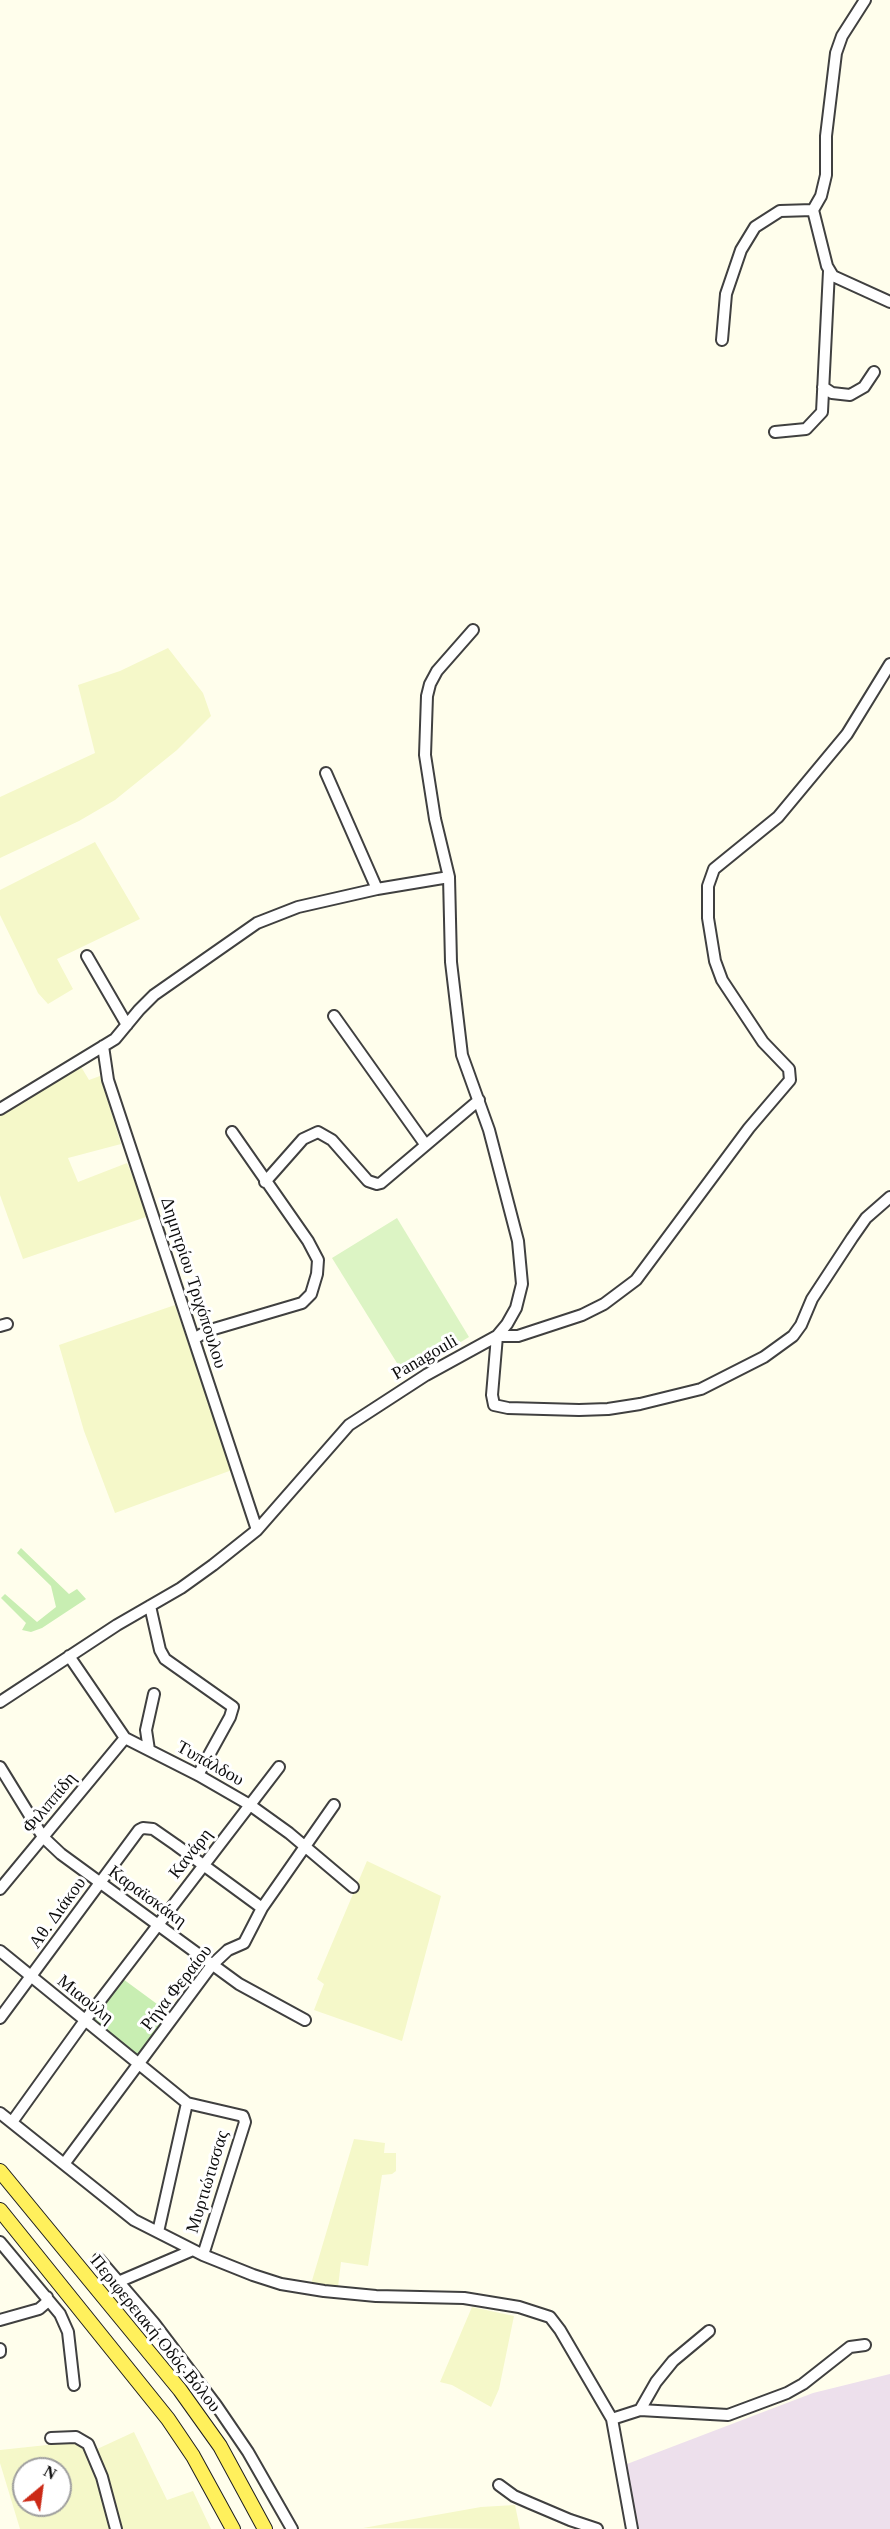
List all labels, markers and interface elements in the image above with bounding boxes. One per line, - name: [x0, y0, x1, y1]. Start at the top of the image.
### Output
- street label: Δημητρίου Τριχόπουλου: [155, 1195, 231, 1371]
- street label: Panagouli: [388, 1331, 462, 1385]
- street label: Τυπάλδου: [173, 1737, 247, 1791]
- street label: Φιλιππίδη: [19, 1768, 81, 1838]
- street label: Κανάρη: [165, 1825, 217, 1883]
- street label: Καραϊσκάκη: [104, 1861, 190, 1933]
- street label: Αθ. Διάκου: [25, 1873, 91, 1953]
- street label: Ρήγα Φεραίου: [137, 1941, 217, 2035]
- street label: Μιαούλη: [52, 1971, 118, 2029]
- street label: Μυρτιώτισσας: [182, 2128, 234, 2236]
- street label: Περιφερειακή Οδός Βόλου: [85, 2251, 225, 2417]
- north arrow: [12, 2457, 72, 2517]
- text: N: [41, 2462, 59, 2483]

